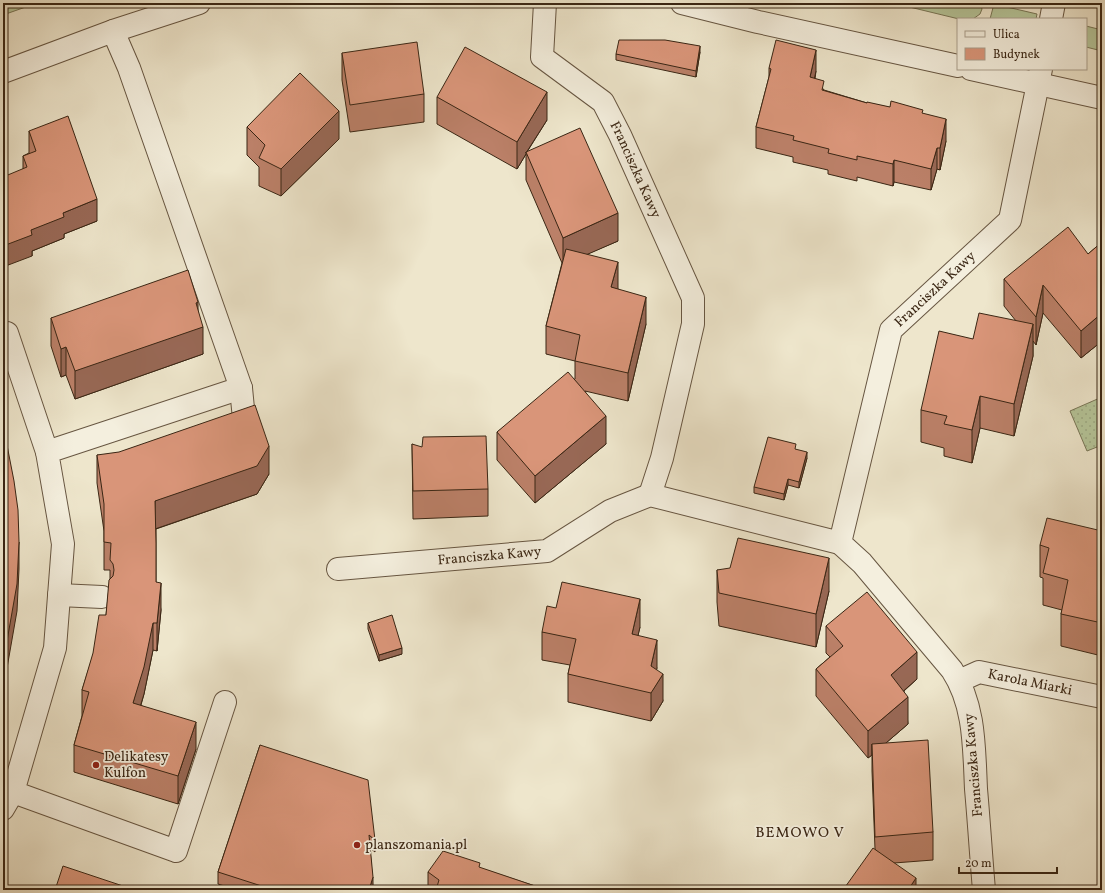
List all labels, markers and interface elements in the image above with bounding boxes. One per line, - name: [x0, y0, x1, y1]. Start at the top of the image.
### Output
- legend: [957, 18, 1087, 70]
- text: Ulica: [993, 27, 1020, 43]
- text: Budynek: [993, 47, 1040, 63]
- street label: Franciszka Kawy: [605, 118, 666, 221]
- street label: Franciszka Kawy: [890, 247, 980, 332]
- street label: Franciszka Kawy: [437, 542, 543, 570]
- street label: Karola Miarki: [986, 665, 1074, 700]
- street label: Franciszka Kawy: [960, 712, 988, 818]
- place label: Delikatesy Kulfon: [104, 748, 169, 783]
- marker: Delikatesy Kulfon: [91, 760, 101, 770]
- district label: BEMOWO V: [755, 823, 845, 844]
- place label: planszomania.pl: [365, 836, 467, 855]
- marker: planszomania.pl: [352, 840, 362, 850]
- scale bar: [959, 849, 1057, 875]
- text: 20 m: [965, 856, 992, 872]

